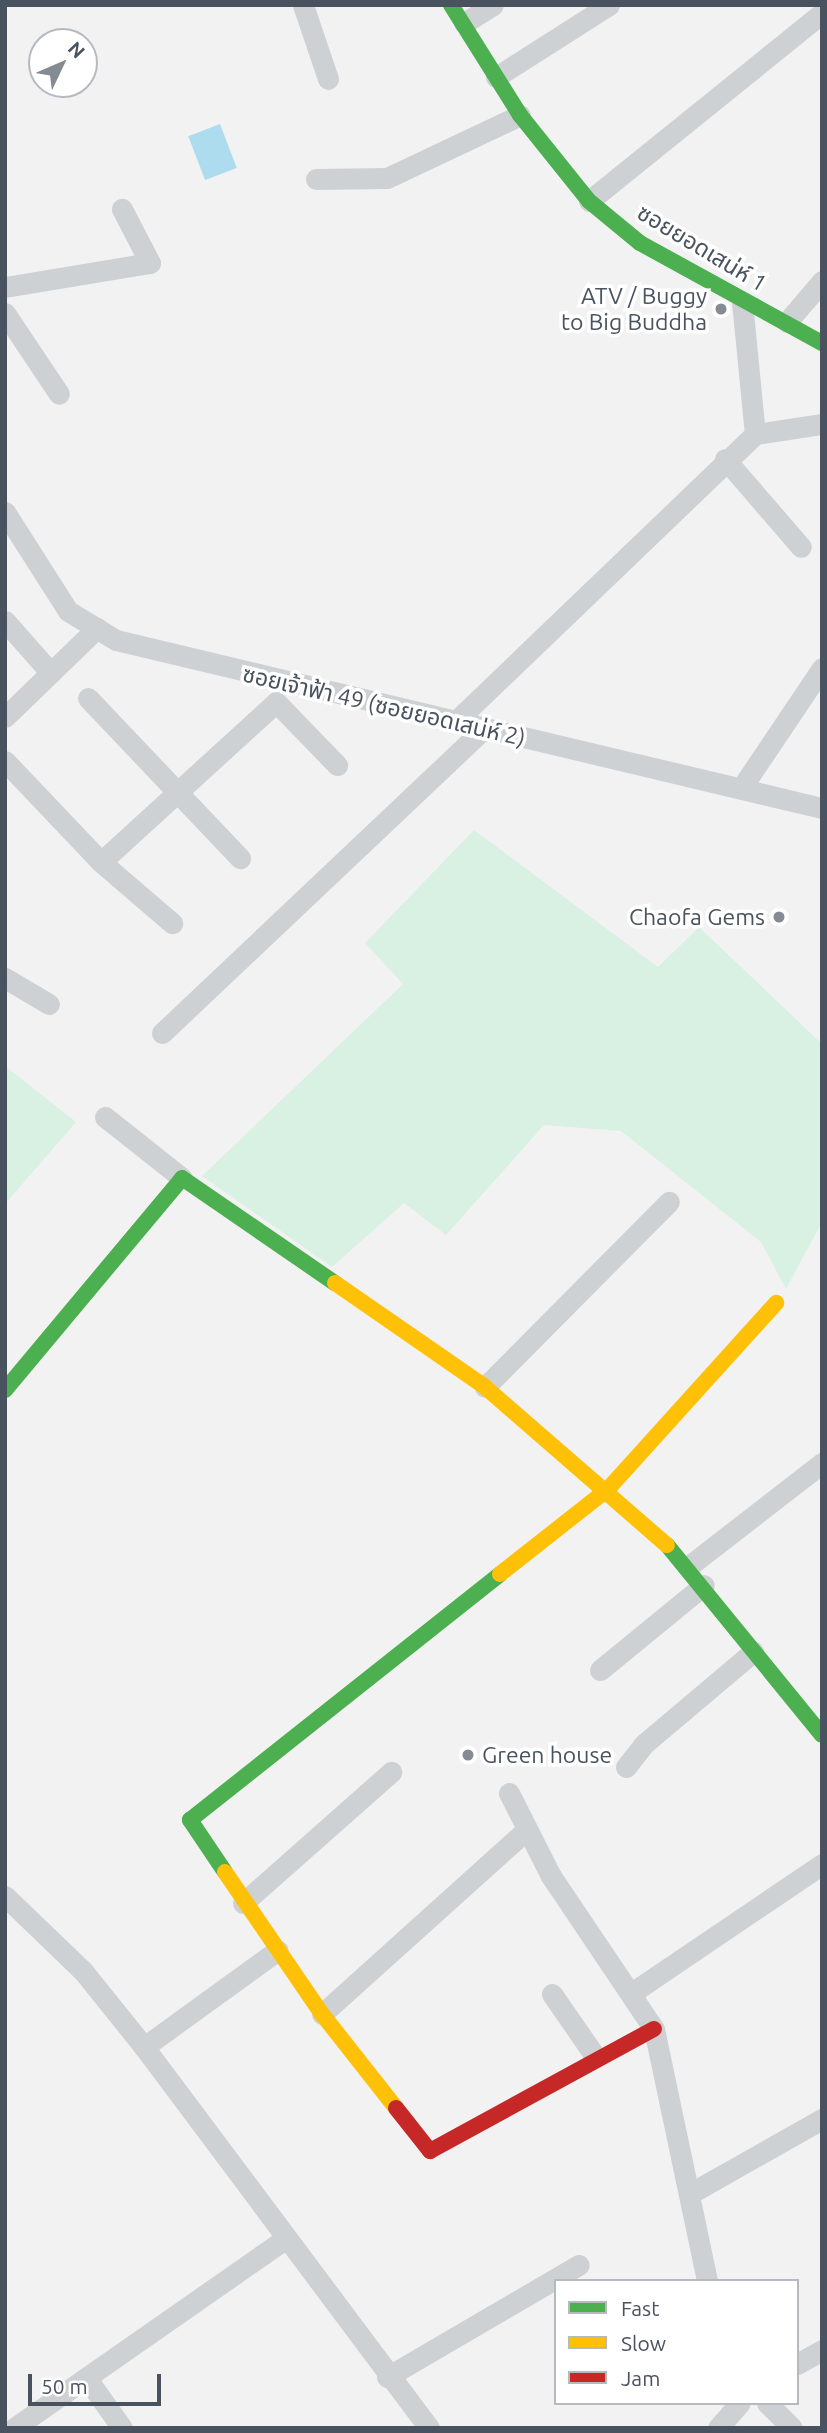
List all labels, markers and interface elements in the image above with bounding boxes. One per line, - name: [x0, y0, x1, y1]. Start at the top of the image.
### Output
- north arrow: [28, 28, 98, 98]
- text: N: [64, 37, 90, 63]
- street label: ซอยยอดเสน่ห์ 1: [632, 199, 772, 297]
- place label: ATV / Buggy to Big Buddha: [561, 282, 707, 336]
- marker: ATV / Buggy to Big Buddha: [713, 301, 729, 317]
- street label: ซอยเจ้าฟ้า 49 (ซอยยอดเสน่ห์ 2): [240, 660, 528, 752]
- place label: Chaofa Gems: [629, 903, 765, 931]
- marker: Chaofa Gems: [771, 909, 787, 925]
- place label: Green house: [482, 1741, 612, 1769]
- marker: Green house: [460, 1747, 476, 1763]
- legend: [554, 2279, 799, 2405]
- text: Fast: [621, 2296, 659, 2320]
- text: Slow: [621, 2331, 666, 2355]
- scale bar: [32, 2360, 164, 2404]
- text: Jam: [621, 2366, 660, 2390]
- text: 50 m: [41, 2374, 88, 2398]

